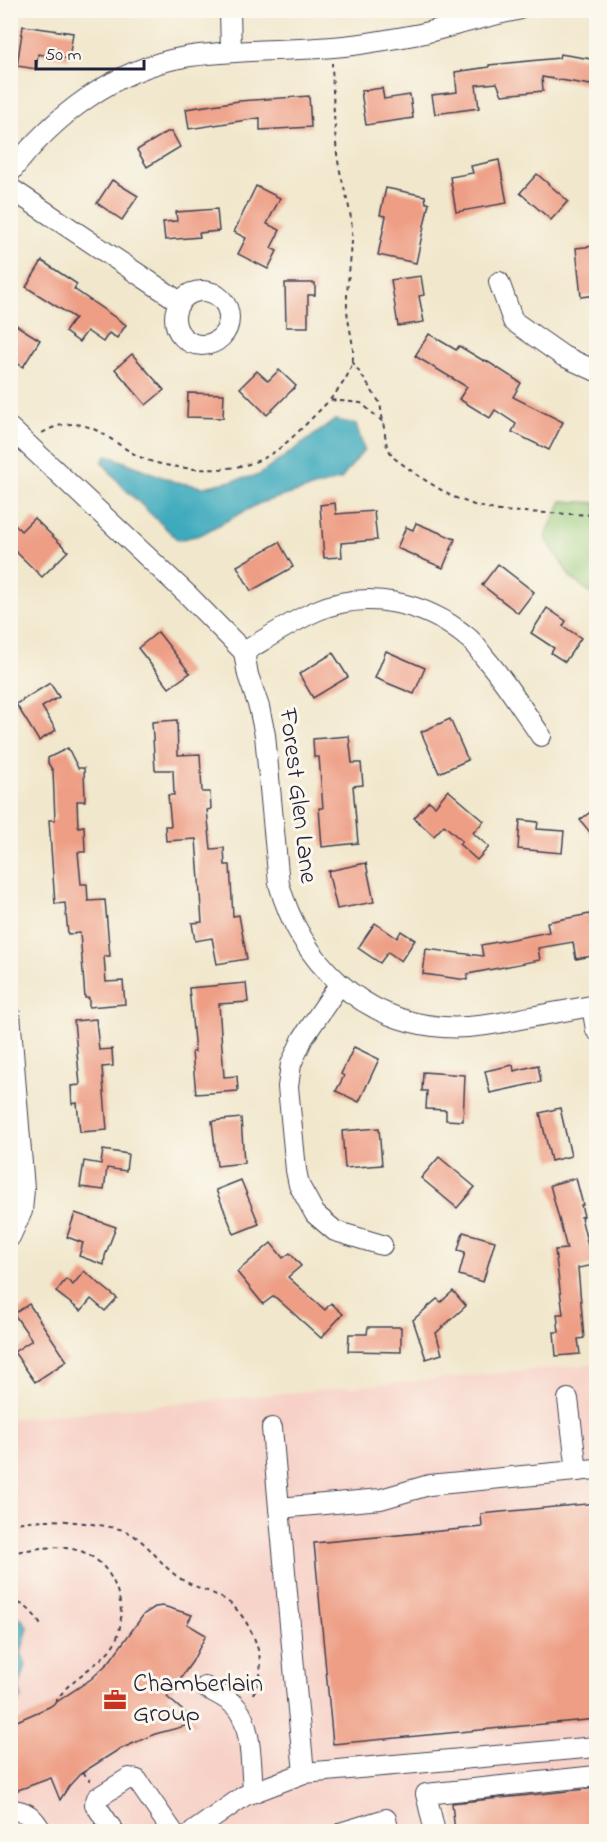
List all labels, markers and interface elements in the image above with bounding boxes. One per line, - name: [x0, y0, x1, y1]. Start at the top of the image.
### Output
- scale bar: [36, 33, 144, 71]
- text: 50 m: [45, 43, 82, 69]
- street label: Forest Glen Lane: [267, 705, 327, 886]
- place label: Chamberlain Group: [133, 1666, 263, 1734]
- office icon: Chamberlain Group: [102, 1687, 128, 1713]

